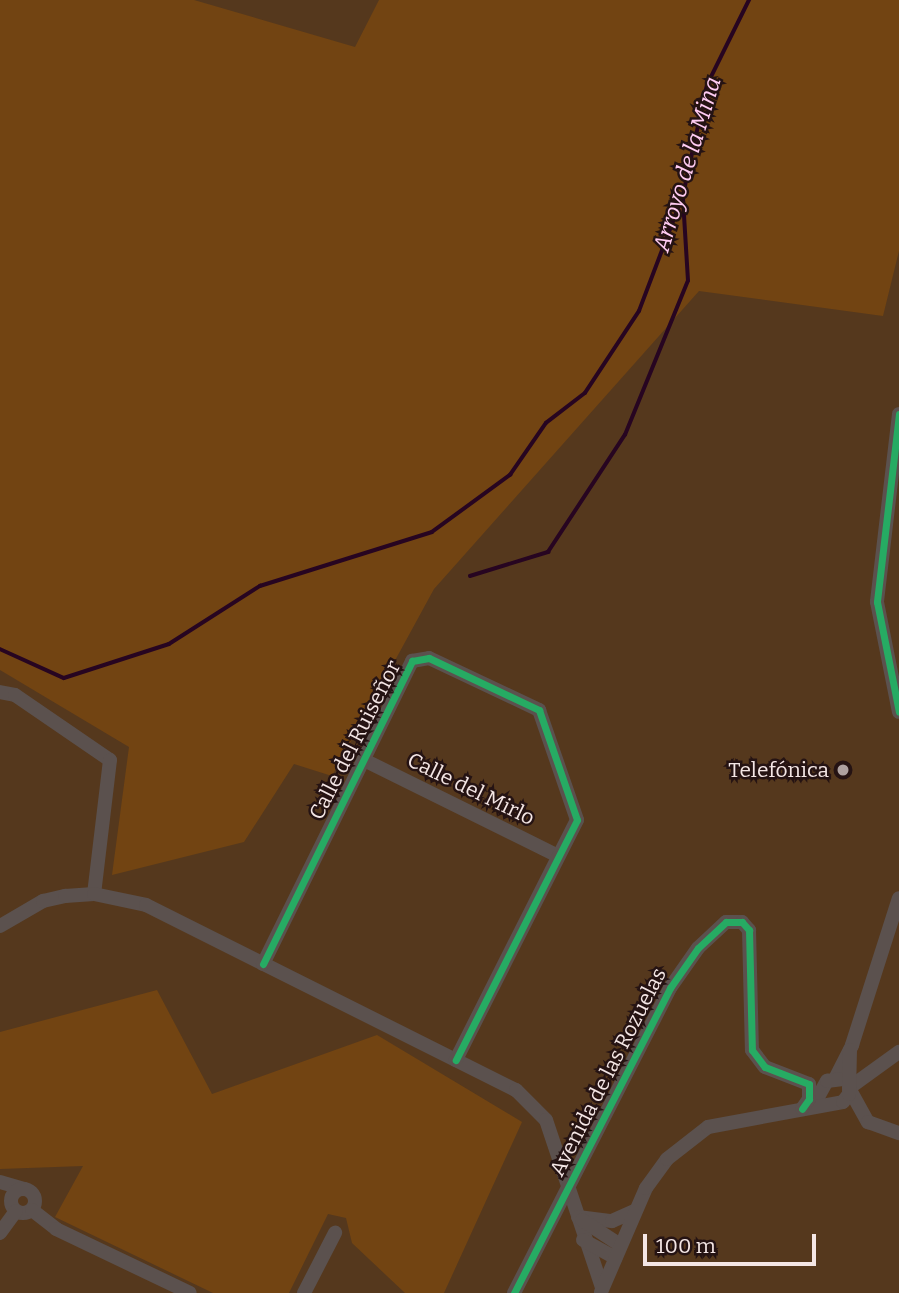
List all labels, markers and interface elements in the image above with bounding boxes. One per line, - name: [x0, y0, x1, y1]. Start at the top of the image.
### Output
- water label: Arroyo de la Mina: [647, 73, 727, 255]
- street label: Calle del Ruiseñor: [304, 656, 406, 824]
- street label: Calle del Mirlo: [403, 747, 539, 831]
- place label: Telefónica: [728, 757, 829, 783]
- marker: Telefónica: [835, 762, 851, 778]
- street label: Avenida de las Rozuelas: [544, 964, 672, 1180]
- scale bar: [647, 1220, 820, 1264]
- text: 100 m: [656, 1233, 716, 1259]

